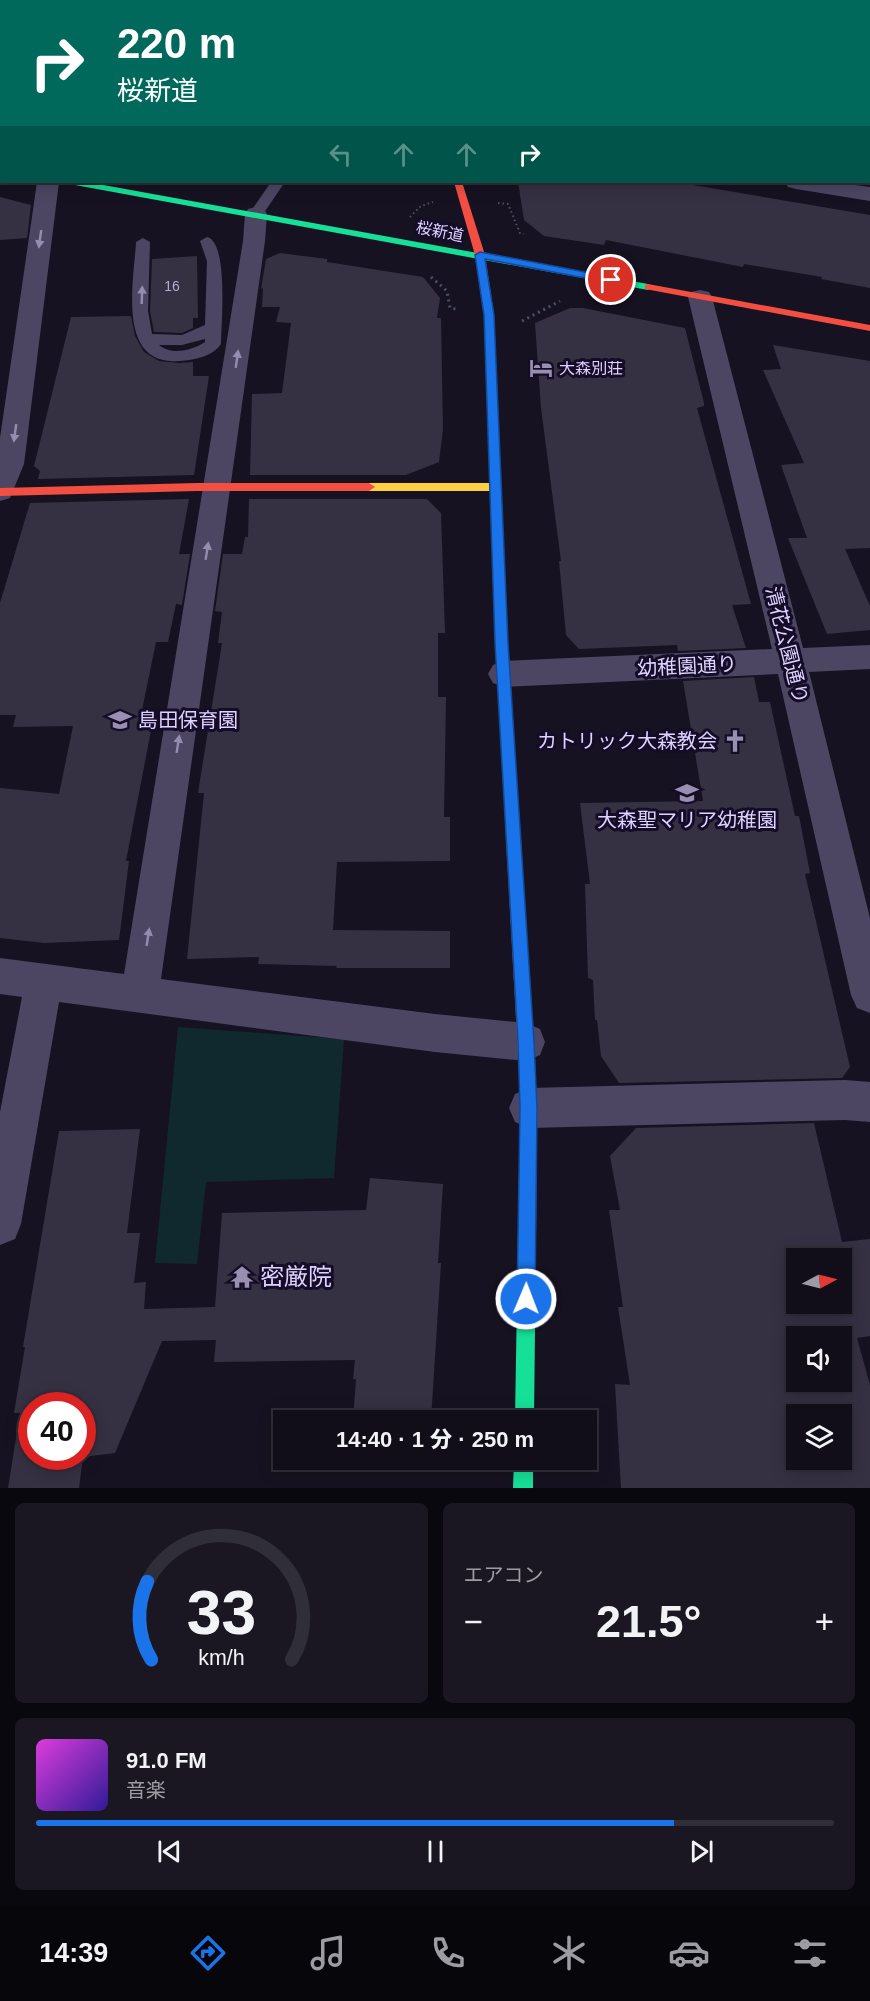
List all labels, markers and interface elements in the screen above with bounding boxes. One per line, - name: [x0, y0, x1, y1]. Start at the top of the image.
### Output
- text: 220 m: [117, 20, 236, 67]
- icon: right: [18, 24, 96, 102]
- text: 桜新道: [117, 76, 198, 106]
- icon: left: [324, 138, 357, 171]
- icon: ahead: [387, 138, 420, 171]
- icon: ahead: [450, 138, 483, 171]
- icon: right: [513, 138, 546, 171]
- street label: 桜新道: [415, 219, 465, 244]
- one-way arrow: [35, 230, 44, 249]
- pin: [585, 254, 636, 305]
- icon: arrive: [594, 263, 627, 296]
- house number: 16: [164, 278, 180, 294]
- one-way arrow: [137, 286, 146, 305]
- one-way arrow: [232, 349, 241, 368]
- hotel icon: 大森別荘: [528, 355, 554, 381]
- place label: 大森別荘: [559, 360, 623, 377]
- one-way arrow: [10, 423, 19, 442]
- one-way arrow: [203, 542, 212, 561]
- street label: 清花公園通り: [762, 584, 812, 706]
- street label: 幼稚園通り: [636, 652, 738, 680]
- school or university icon: 島田保育園: [107, 707, 133, 733]
- place label: 島田保育園: [138, 709, 238, 731]
- church icon: カトリック大森教会: [722, 728, 748, 754]
- place label: カトリック大森教会: [537, 730, 717, 752]
- one-way arrow: [173, 735, 182, 754]
- school or university icon: 大森聖マリア幼稚園: [674, 780, 700, 806]
- place label: 大森聖マリア幼稚園: [597, 809, 777, 831]
- one-way arrow: [144, 927, 153, 946]
- north arrow: [786, 1248, 852, 1314]
- map controls: [786, 1248, 852, 1470]
- place label: 密厳院: [260, 1263, 332, 1290]
- temple icon: 密厳院: [229, 1264, 255, 1290]
- position arrow: [494, 1267, 558, 1331]
- button: sound: [786, 1326, 852, 1392]
- speed limit sign: 40: [18, 1392, 96, 1470]
- button: layers: [786, 1404, 852, 1470]
- text: 14:40 · 1 分 · 250 m: [336, 1427, 534, 1452]
- text: エアコン: [464, 1564, 544, 1586]
- text: 33: [187, 1578, 256, 1647]
- text: 21.5°: [596, 1596, 702, 1647]
- text: −: [464, 1603, 483, 1640]
- text: +: [815, 1603, 834, 1640]
- text: km/h: [198, 1646, 244, 1670]
- text: 91.0 FM: [126, 1748, 207, 1773]
- text: 音楽: [126, 1779, 166, 1801]
- icon: previous: [153, 1835, 186, 1868]
- icon: pause: [419, 1835, 452, 1868]
- icon: next: [685, 1835, 718, 1868]
- icon: directions: [187, 1932, 229, 1974]
- icon: music: [307, 1932, 349, 1974]
- icon: phone: [427, 1932, 469, 1974]
- icon: climate: [548, 1932, 590, 1974]
- icon: car: [668, 1932, 710, 1974]
- icon: filters: [789, 1932, 831, 1974]
- text: 14:39: [39, 1938, 108, 1968]

